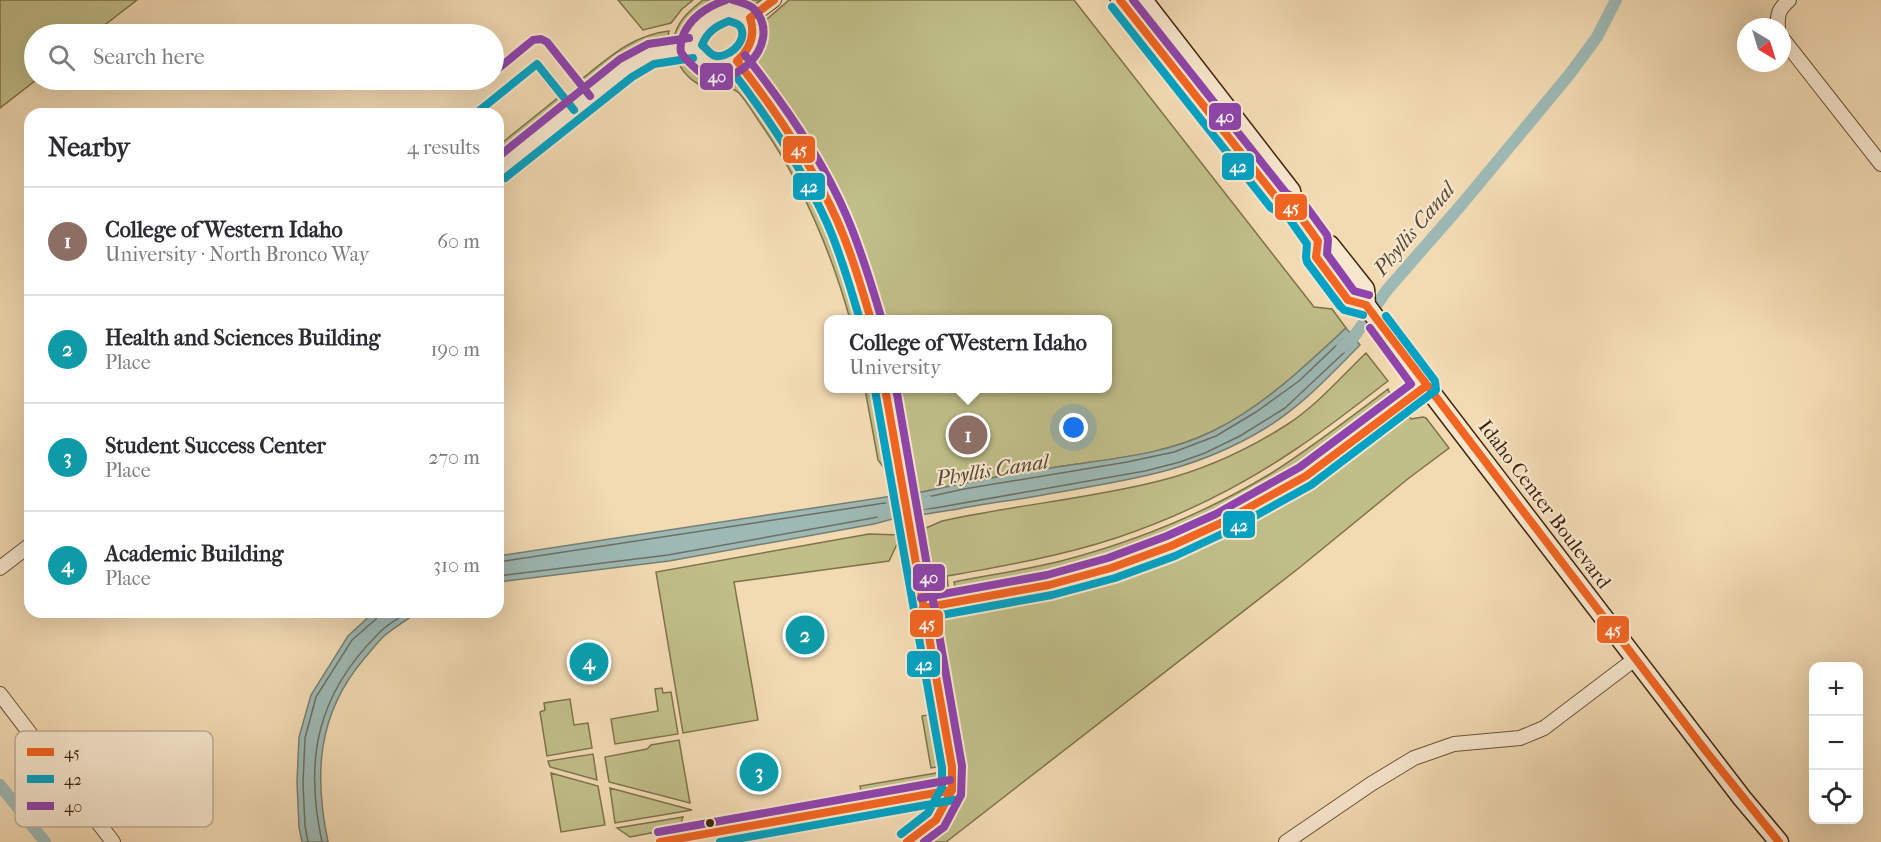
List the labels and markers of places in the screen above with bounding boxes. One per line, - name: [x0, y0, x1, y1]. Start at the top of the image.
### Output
- pin: 1: [948, 412, 988, 458]
- pin: 2: [786, 612, 824, 658]
- pin: 4: [570, 640, 608, 684]
- pin: 3: [740, 750, 778, 794]
- unlabelled marker: [704, 817, 716, 829]

